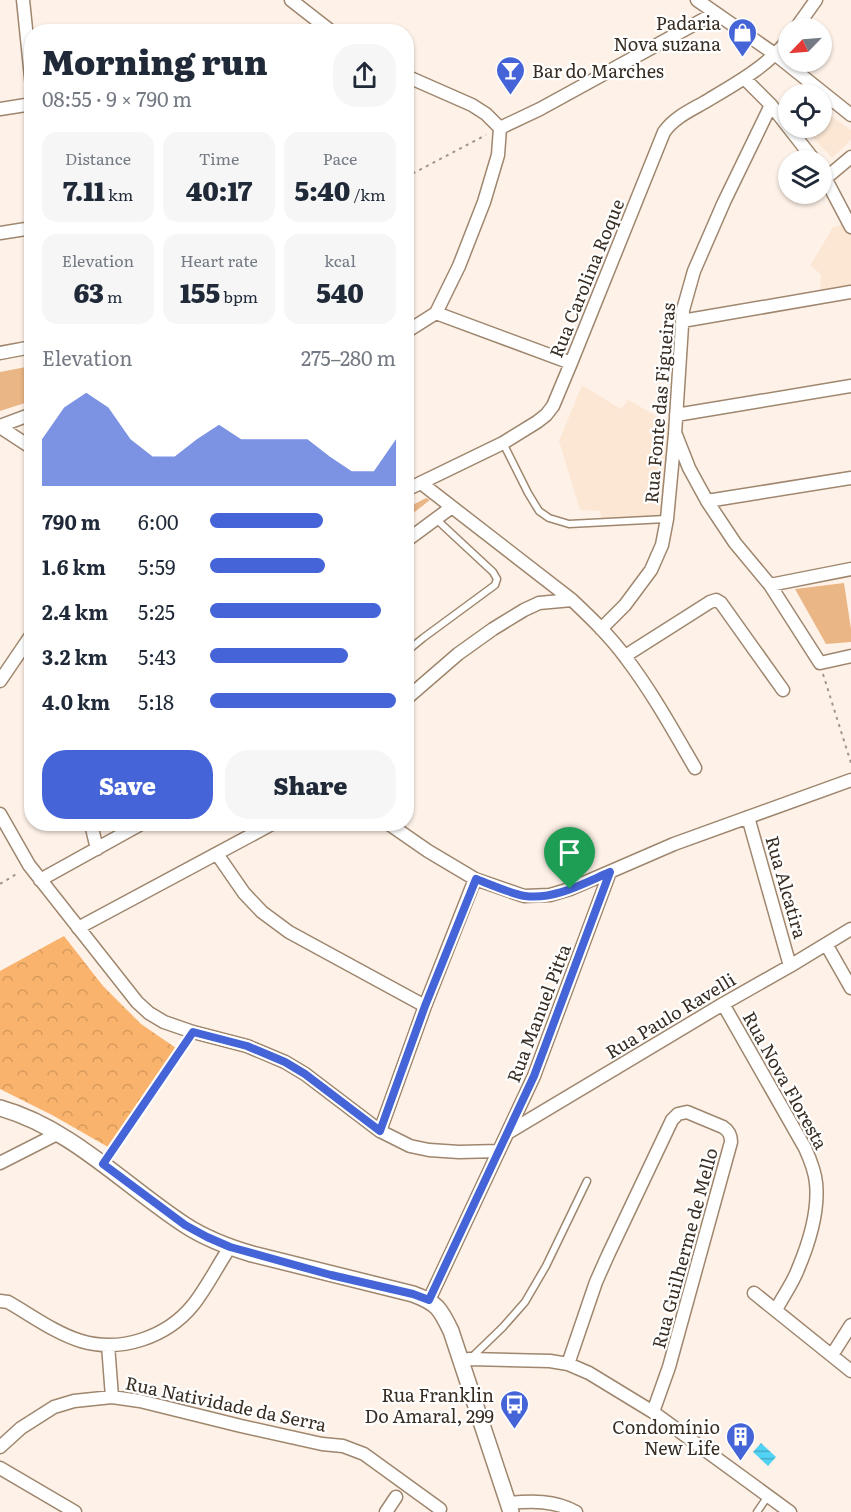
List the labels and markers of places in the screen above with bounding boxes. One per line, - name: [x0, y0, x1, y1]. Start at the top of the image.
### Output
- place label: Padaria Nova suzana: [614, 9, 721, 57]
- shop icon: Padaria Nova suzana: [726, 16, 758, 58]
- bar icon: Bar do Marches: [495, 54, 527, 96]
- place label: Bar do Marches: [532, 57, 664, 84]
- pin: [544, 827, 595, 889]
- place label: Rua Franklin Do Amaral, 299: [365, 1381, 494, 1429]
- bus stop icon: Rua Franklin Do Amaral, 299: [499, 1388, 531, 1430]
- place label: Condomínio New Life: [612, 1413, 720, 1461]
- building icon: Condomínio New Life: [725, 1420, 757, 1462]

